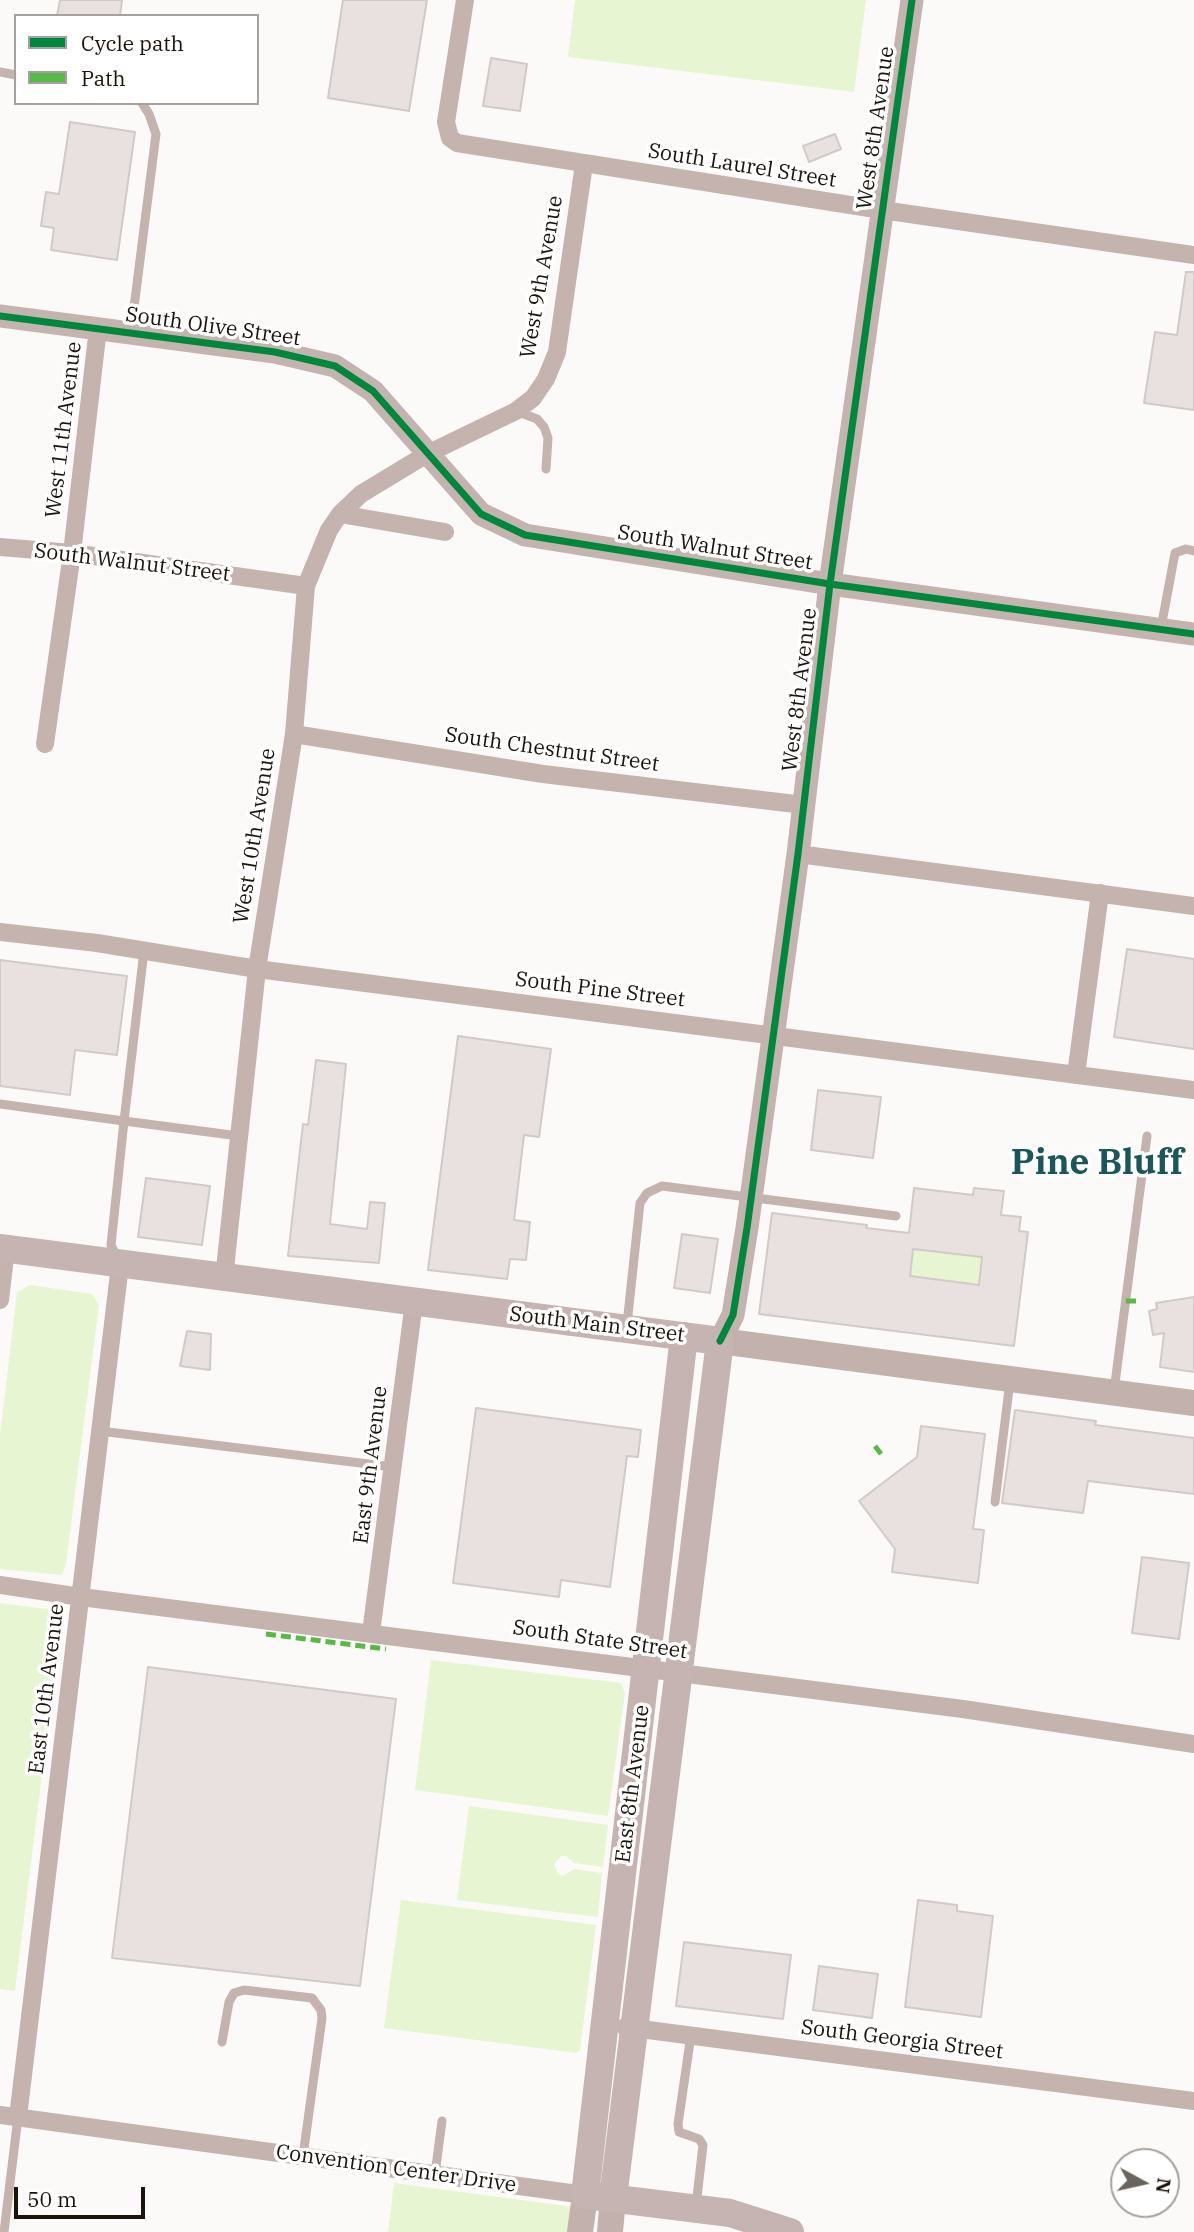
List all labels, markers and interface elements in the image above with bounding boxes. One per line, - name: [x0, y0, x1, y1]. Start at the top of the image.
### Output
- legend: [14, 14, 259, 105]
- text: Cycle path: [81, 29, 184, 57]
- street label: West 8th Avenue: [852, 45, 900, 211]
- text: Path: [81, 64, 126, 92]
- street label: South Laurel Street: [646, 139, 838, 193]
- street label: West 9th Avenue: [515, 194, 569, 360]
- street label: South Olive Street: [124, 302, 302, 352]
- street label: West 11th Avenue: [41, 340, 87, 520]
- street label: South Walnut Street: [616, 520, 814, 576]
- street label: South Walnut Street: [33, 538, 231, 588]
- street label: West 8th Avenue: [777, 607, 823, 773]
- street label: South Chestnut Street: [443, 723, 661, 777]
- street label: West 10th Avenue: [229, 746, 281, 926]
- street label: South Pine Street: [514, 967, 686, 1013]
- district label: Pine Bluff: [1011, 1143, 1183, 1185]
- street label: South Main Street: [508, 1302, 686, 1348]
- street label: East 9th Avenue: [349, 1384, 393, 1546]
- street label: East 10th Avenue: [24, 1602, 70, 1776]
- street label: South State Street: [511, 1615, 689, 1665]
- street label: East 8th Avenue: [611, 1703, 655, 1865]
- street label: South Georgia Street: [799, 2015, 1005, 2065]
- street label: Convention Center Drive: [274, 2140, 518, 2198]
- north arrow: [1110, 2148, 1180, 2218]
- scale bar: [18, 2172, 149, 2216]
- text: N: [1151, 2177, 1177, 2195]
- text: 50 m: [27, 2185, 77, 2213]

